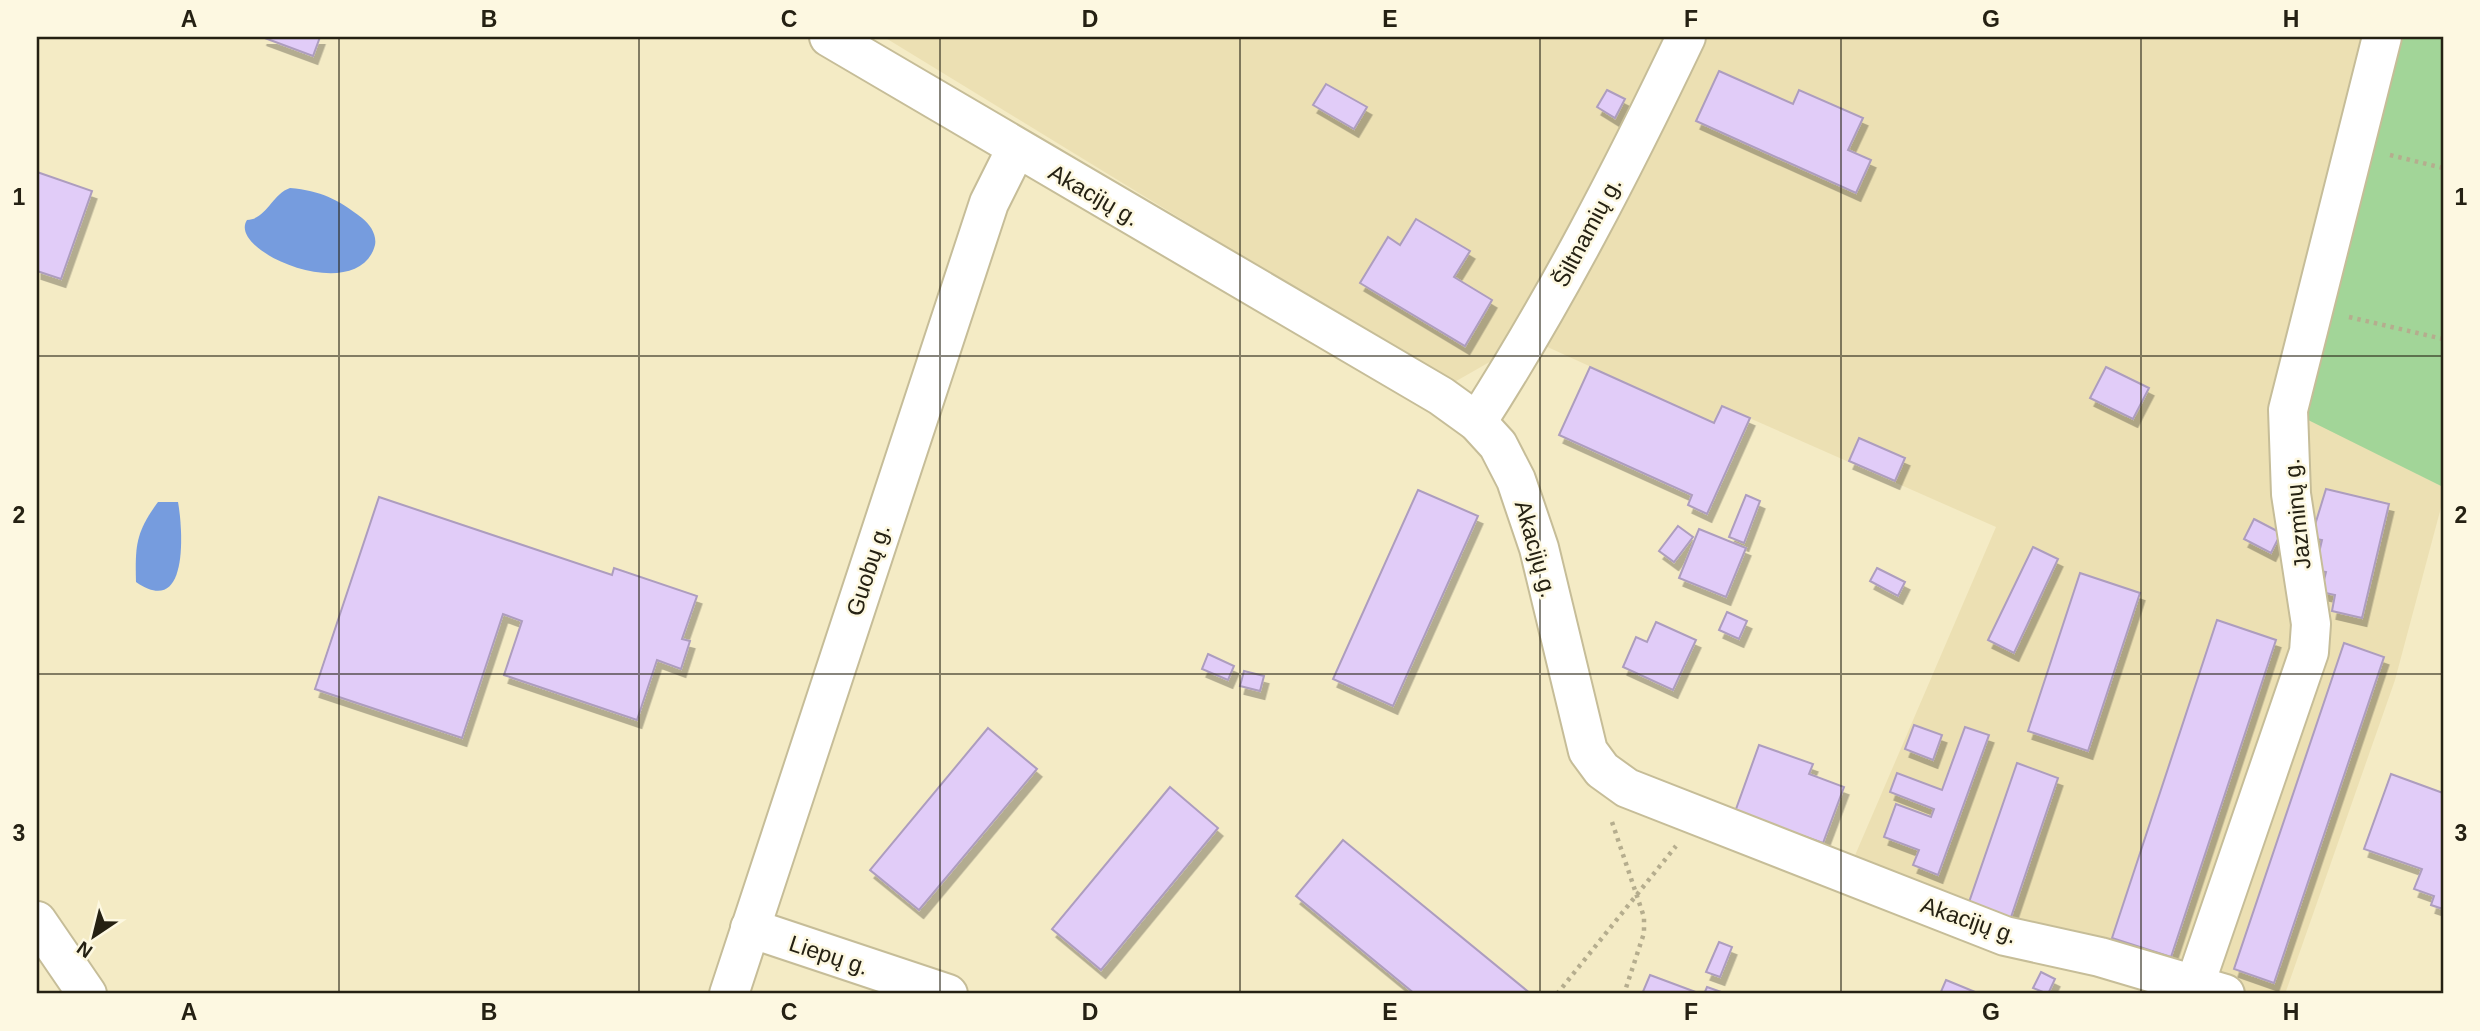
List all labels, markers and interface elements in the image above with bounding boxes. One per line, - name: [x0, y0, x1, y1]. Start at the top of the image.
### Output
- text: A: [181, 6, 197, 32]
- text: B: [481, 6, 497, 32]
- text: C: [781, 6, 797, 32]
- text: D: [1082, 6, 1098, 32]
- text: E: [1382, 6, 1398, 32]
- text: F: [1684, 6, 1698, 32]
- text: G: [1982, 6, 2000, 32]
- text: H: [2283, 6, 2299, 32]
- street label: Akacijų g.: [1044, 159, 1144, 231]
- street label: Šiltnamių g.: [1546, 172, 1627, 291]
- text: 1: [13, 184, 26, 210]
- text: 1: [2455, 184, 2468, 210]
- street label: Jazminų g.: [2278, 457, 2316, 571]
- street label: Akacijų g.: [1510, 497, 1562, 601]
- text: 2: [13, 502, 25, 528]
- text: 2: [2455, 502, 2467, 528]
- street label: Guobų g.: [841, 521, 895, 619]
- text: 3: [13, 820, 25, 846]
- text: 3: [2455, 820, 2467, 846]
- street label: Akacijų g.: [1918, 891, 2020, 949]
- north arrow: [60, 902, 130, 972]
- street label: Liepų g.: [786, 930, 872, 980]
- text: N: [73, 937, 96, 962]
- text: A: [181, 999, 197, 1025]
- text: B: [481, 999, 497, 1025]
- text: C: [781, 999, 797, 1025]
- text: D: [1082, 999, 1098, 1025]
- text: E: [1382, 999, 1398, 1025]
- text: F: [1684, 999, 1698, 1025]
- text: G: [1982, 999, 2000, 1025]
- text: H: [2283, 999, 2299, 1025]

